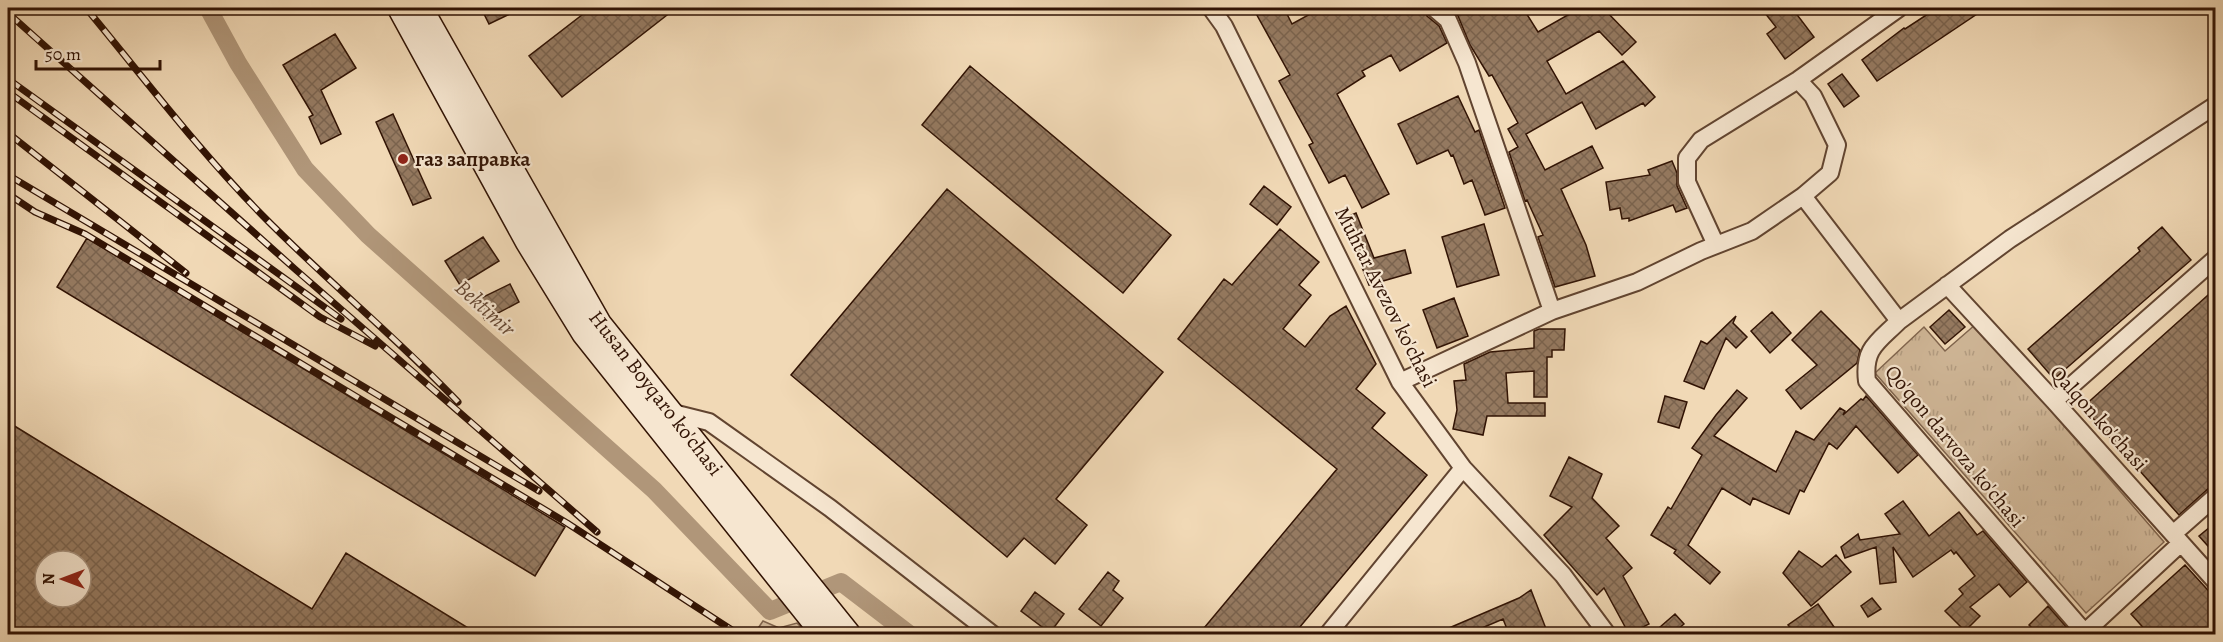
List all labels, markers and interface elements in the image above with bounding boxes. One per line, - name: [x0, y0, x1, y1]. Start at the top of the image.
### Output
- scale bar: [36, 33, 160, 71]
- text: 50 m: [45, 42, 81, 66]
- place label: газ заправка: [415, 145, 531, 173]
- marker: газ заправка: [396, 152, 410, 166]
- street label: Muhtar Avezov ko'chasi: [1328, 202, 1444, 392]
- water label: Bektimir: [448, 273, 523, 344]
- street label: Husan Boyqaro ko'chasi: [583, 304, 730, 482]
- street label: Qo'qon darvoza ko'chasi: [1879, 359, 2031, 533]
- street label: Qalqon ko'chasi: [2044, 359, 2154, 477]
- north arrow: [33, 549, 93, 609]
- text: N: [38, 573, 60, 585]

